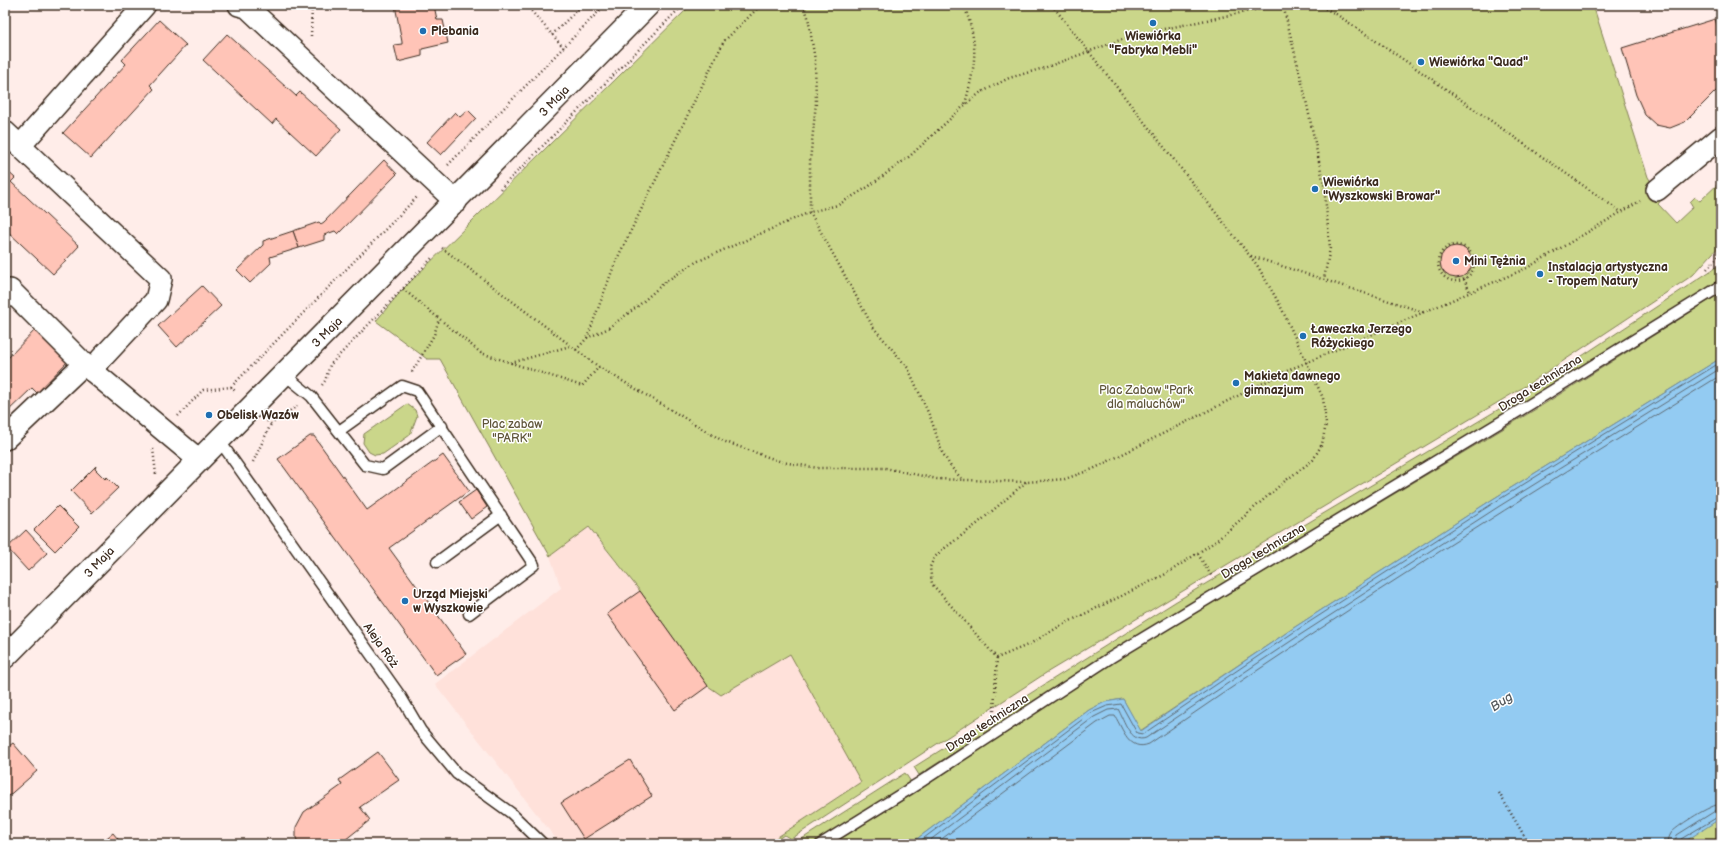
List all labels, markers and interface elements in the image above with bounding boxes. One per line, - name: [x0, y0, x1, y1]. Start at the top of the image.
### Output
- marker: Wiewiórka "Fabryka Mebli": [1148, 18, 1158, 28]
- place label: Plebania: [431, 24, 479, 39]
- marker: Plebania: [418, 26, 428, 36]
- place label: Wiewiórka "Fabryka Mebli": [1109, 29, 1197, 58]
- place label: Wiewiórka "Quad": [1429, 55, 1528, 70]
- marker: Wiewiórka "Quad": [1416, 57, 1426, 67]
- street label: 3 Maja: [536, 83, 573, 120]
- place label: Wiewiórka "Wyszkowski Browar": [1323, 175, 1440, 204]
- marker: Wiewiórka "Wyszkowski Browar": [1310, 184, 1320, 194]
- place label: Mini Tężnia: [1464, 254, 1526, 269]
- marker: Mini Tężnia: [1451, 256, 1461, 266]
- place label: Instalacja artystyczna - Tropem Natury: [1548, 260, 1668, 289]
- marker: Instalacja artystyczna - Tropem Natury: [1535, 269, 1545, 279]
- street label: 3 Maja: [309, 314, 346, 351]
- place label: Ławeczka Jerzego Różyckiego: [1310, 322, 1412, 351]
- marker: Ławeczka Jerzego Różyckiego: [1298, 331, 1308, 341]
- street label: Droga techniczna: [1496, 352, 1585, 415]
- place label: Makieta dawnego gimnazjum: [1244, 369, 1340, 398]
- marker: Makieta dawnego gimnazjum: [1231, 378, 1241, 388]
- park label: Plac Zabaw "Park dla maluchów": [1099, 383, 1193, 412]
- place label: Obelisk Wazów: [217, 408, 299, 423]
- marker: Obelisk Wazów: [204, 410, 214, 420]
- park label: Plac zabaw "PARK": [482, 417, 542, 446]
- street label: Droga techniczna: [1219, 520, 1308, 582]
- street label: 3 Maja: [81, 544, 118, 581]
- place label: Urząd Miejski w Wyszkowie: [413, 587, 488, 616]
- marker: Urząd Miejski w Wyszkowie: [400, 596, 410, 606]
- street label: Aleja Róż: [360, 620, 401, 671]
- water label: Bug: [1487, 688, 1516, 715]
- street label: Droga techniczna: [943, 691, 1032, 756]

